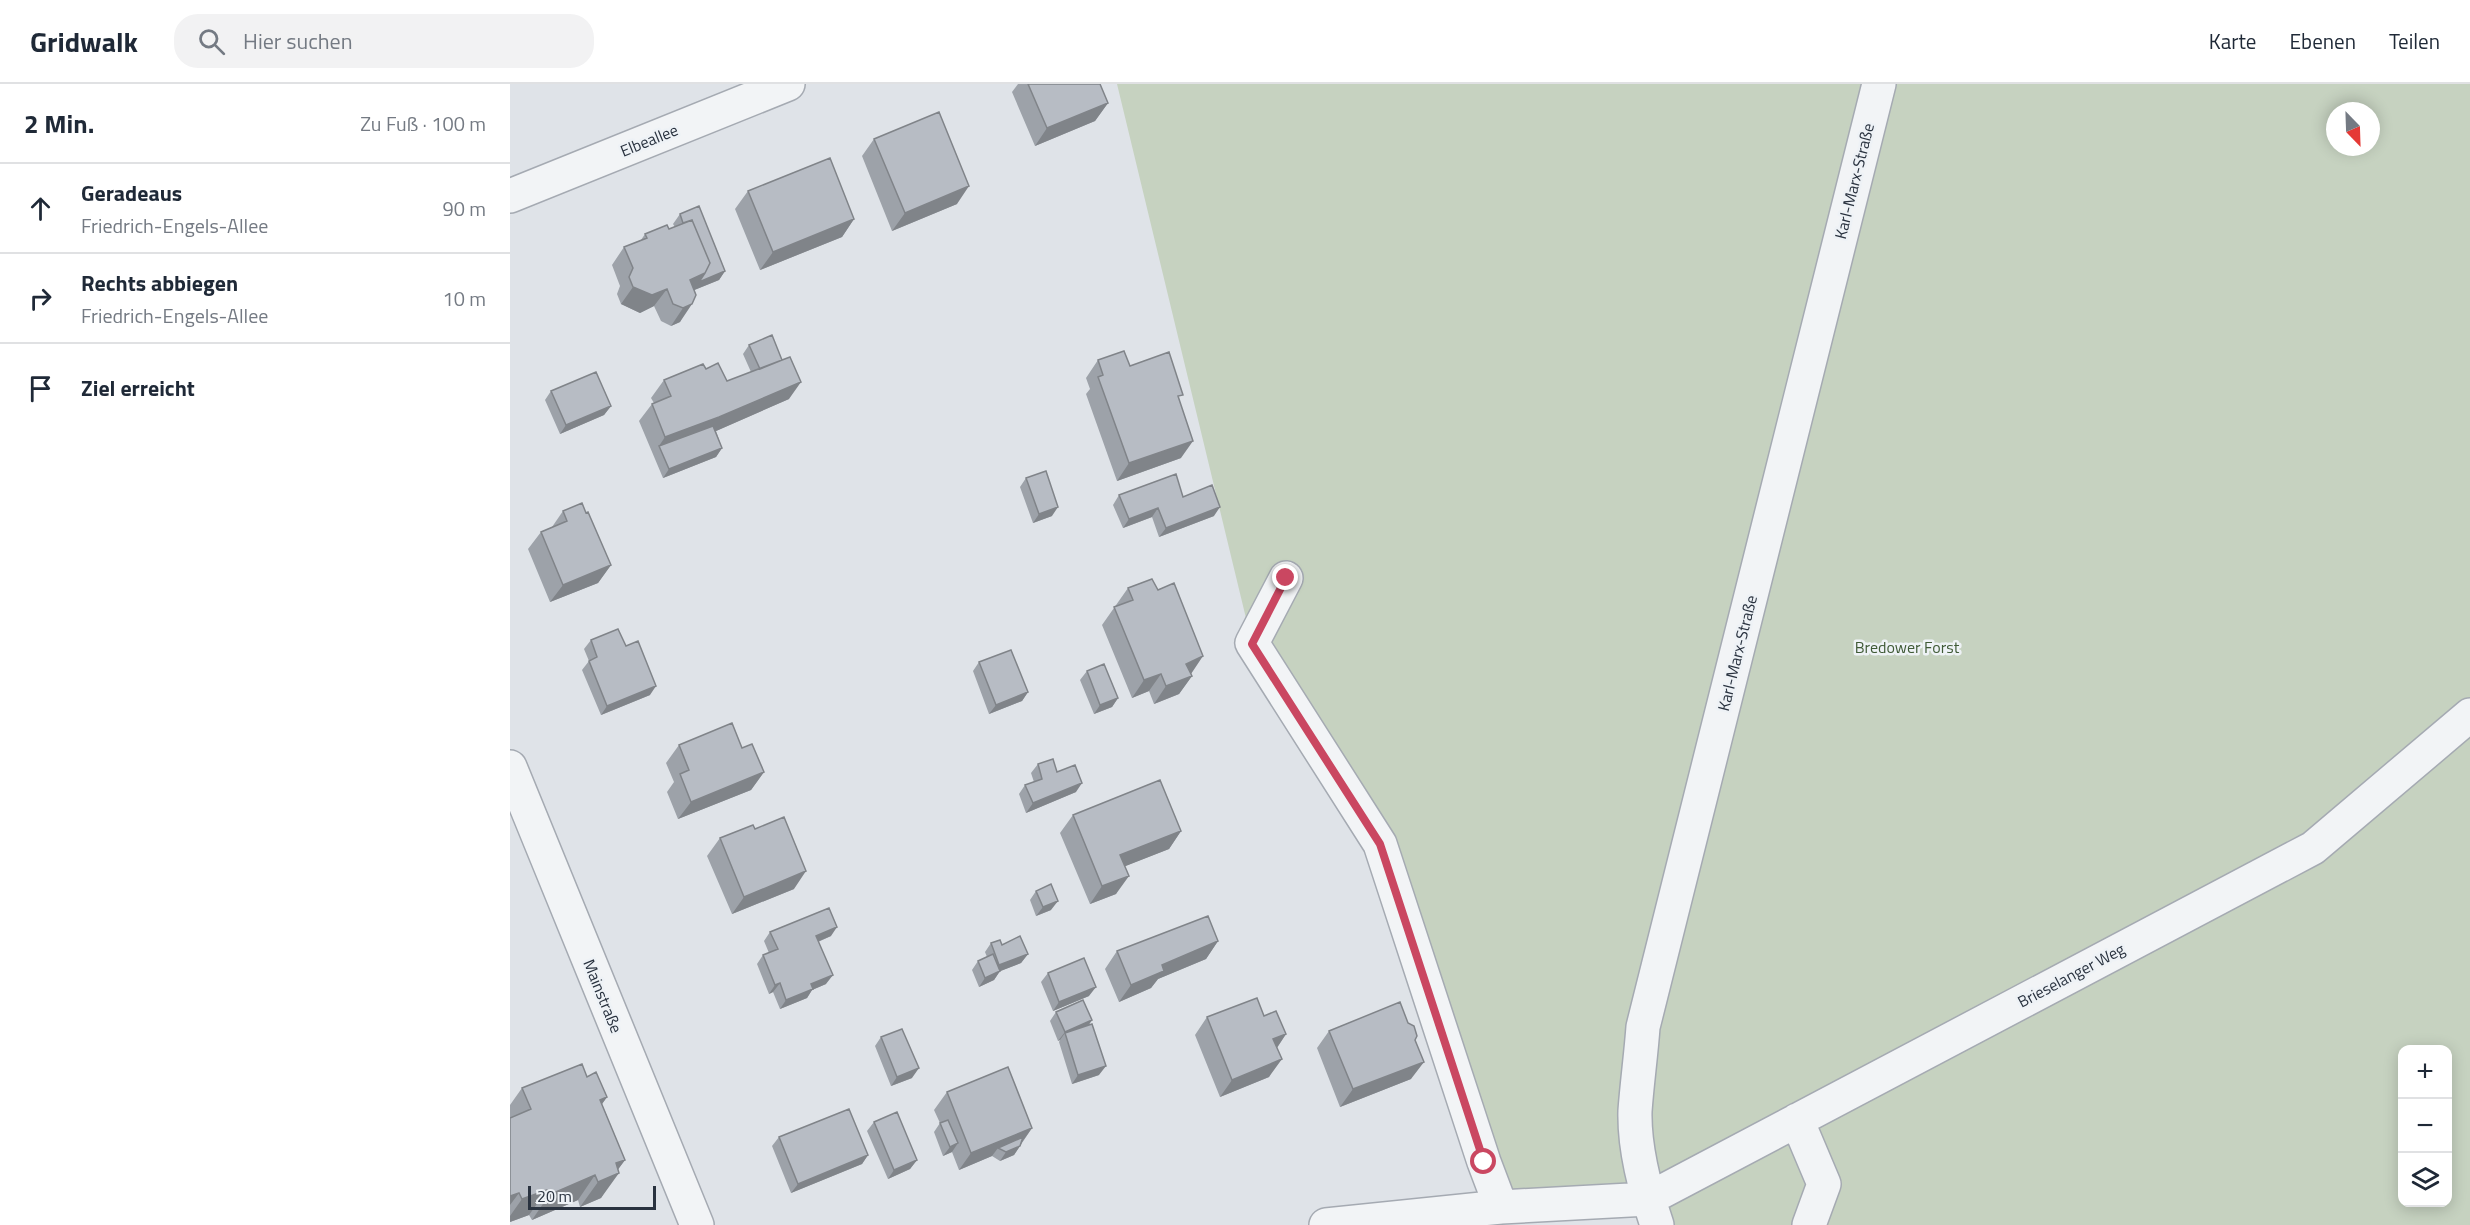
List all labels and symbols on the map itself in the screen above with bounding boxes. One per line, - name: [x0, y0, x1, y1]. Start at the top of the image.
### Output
- north arrow: [2326, 102, 2380, 156]
- street label: Elbeallee: [616, 118, 682, 162]
- street label: Karl-Marx-Straße: [1828, 121, 1880, 241]
- route end: [1272, 564, 1298, 590]
- street label: Karl-Marx-Straße: [1711, 593, 1763, 713]
- park label: Bredower Forst: [1855, 635, 1960, 659]
- street label: Brieselanger Weg: [2013, 937, 2129, 1013]
- street label: Mainstraße: [577, 956, 629, 1036]
- route start: [1470, 1148, 1496, 1174]
- scale bar: [528, 1183, 656, 1210]

